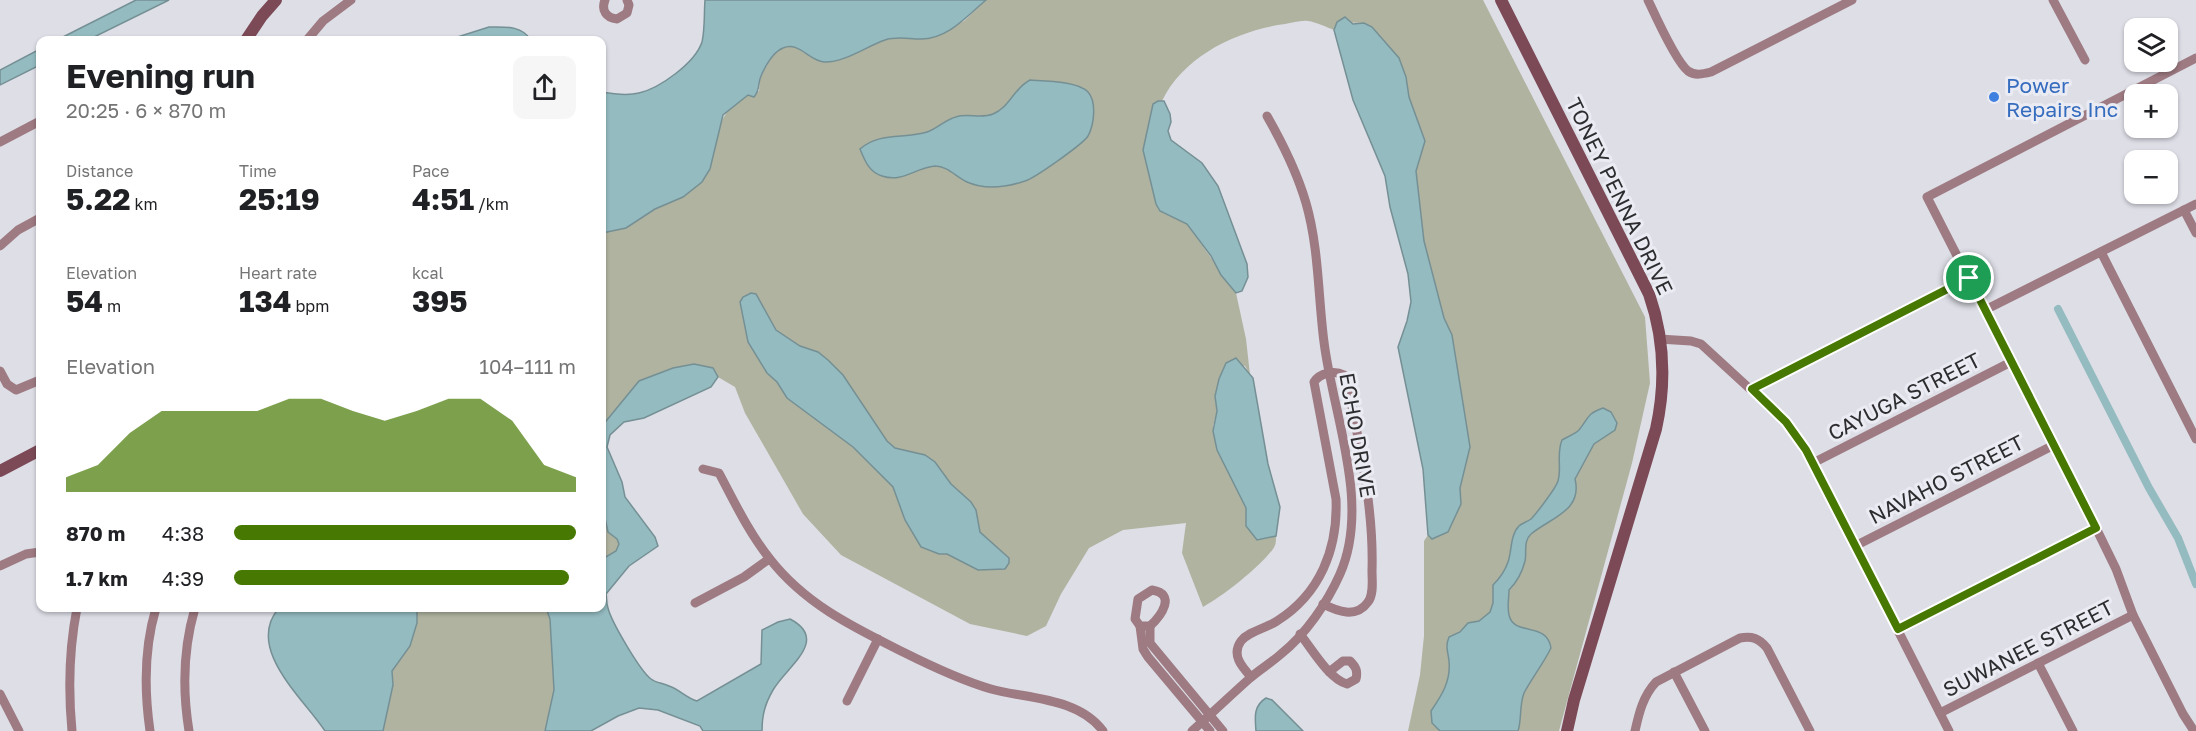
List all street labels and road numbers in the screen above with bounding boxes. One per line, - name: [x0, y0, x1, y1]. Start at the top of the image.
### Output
- street label: TONEY PENNA DRIVE: [1561, 93, 1679, 299]
- street label: CAYUGA STREET: [1823, 346, 1985, 446]
- street label: ECHO DRIVE: [1334, 371, 1382, 499]
- street label: NAVAHO STREET: [1864, 429, 2028, 529]
- street label: SUWANEE STREET: [1938, 594, 2118, 702]

